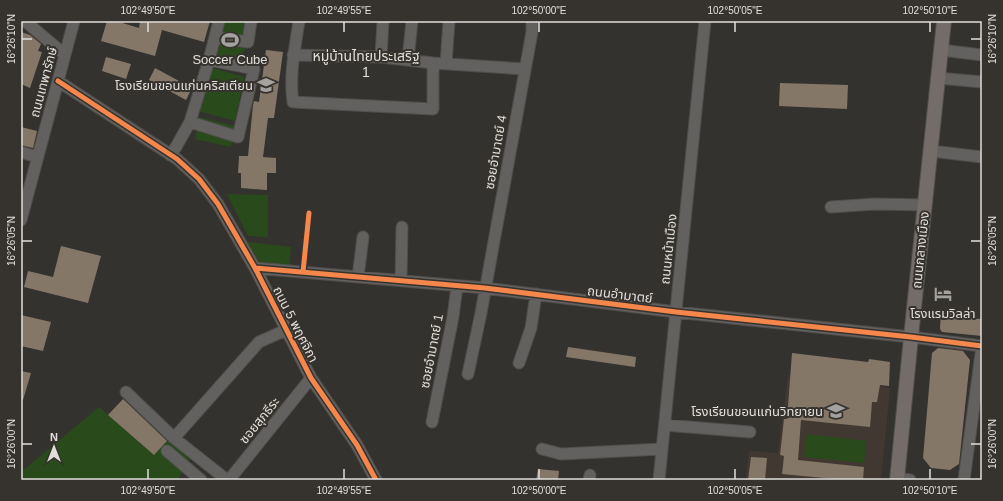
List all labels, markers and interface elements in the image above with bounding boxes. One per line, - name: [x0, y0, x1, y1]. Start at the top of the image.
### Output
- text: 102°49'50"E: [120, 5, 176, 16]
- text: 102°49'55"E: [316, 5, 372, 16]
- text: 102°50'00"E: [511, 5, 567, 16]
- text: 102°50'05"E: [707, 5, 763, 16]
- text: 102°50'10"E: [902, 5, 958, 16]
- text: 16°26'10"N: [6, 14, 17, 64]
- text: 16°26'10"N: [987, 14, 998, 64]
- sports icon: Soccer Cube: [220, 30, 240, 50]
- street label: ถนนเทพารักษ์: [27, 45, 60, 119]
- district label: หมู่บ้านไทยประเสริฐ 1: [312, 48, 420, 80]
- place label: Soccer Cube: [192, 52, 268, 67]
- school or university icon: โรงเรียนขอนแก่นคริสเตียน: [256, 75, 276, 95]
- place label: โรงเรียนขอนแก่นคริสเตียน: [115, 78, 253, 93]
- street label: ซอยอำมาตย์ 4: [482, 114, 509, 190]
- street label: ถนนกลางเมือง: [909, 211, 932, 289]
- street label: ถนนหน้าเมือง: [657, 213, 680, 285]
- text: 16°26'05"N: [6, 216, 17, 266]
- text: 16°26'05"N: [987, 216, 998, 266]
- street label: ถนนอำมาตย์: [586, 283, 654, 306]
- street label: ถนน 5 พฤศจิกา: [270, 284, 321, 365]
- hotel icon: โรงแรมวิลล่า: [933, 284, 953, 304]
- place label: โรงแรมวิลล่า: [910, 306, 976, 321]
- street label: ซอยอำมาตย์ 1: [417, 313, 446, 389]
- street label: ซอยสุภธีระ: [236, 394, 283, 447]
- school or university icon: โรงเรียนขอนแก่นวิทยายน: [826, 401, 846, 421]
- place label: โรงเรียนขอนแก่นวิทยายน: [691, 404, 823, 419]
- text: 16°26'00"N: [6, 419, 17, 469]
- text: 16°26'00"N: [987, 419, 998, 469]
- north arrow: [34, 427, 74, 467]
- text: N: [50, 431, 58, 443]
- text: 102°49'50"E: [120, 485, 176, 496]
- text: 102°49'55"E: [316, 485, 372, 496]
- text: 102°50'00"E: [511, 485, 567, 496]
- text: 102°50'05"E: [707, 485, 763, 496]
- text: 102°50'10"E: [902, 485, 958, 496]

